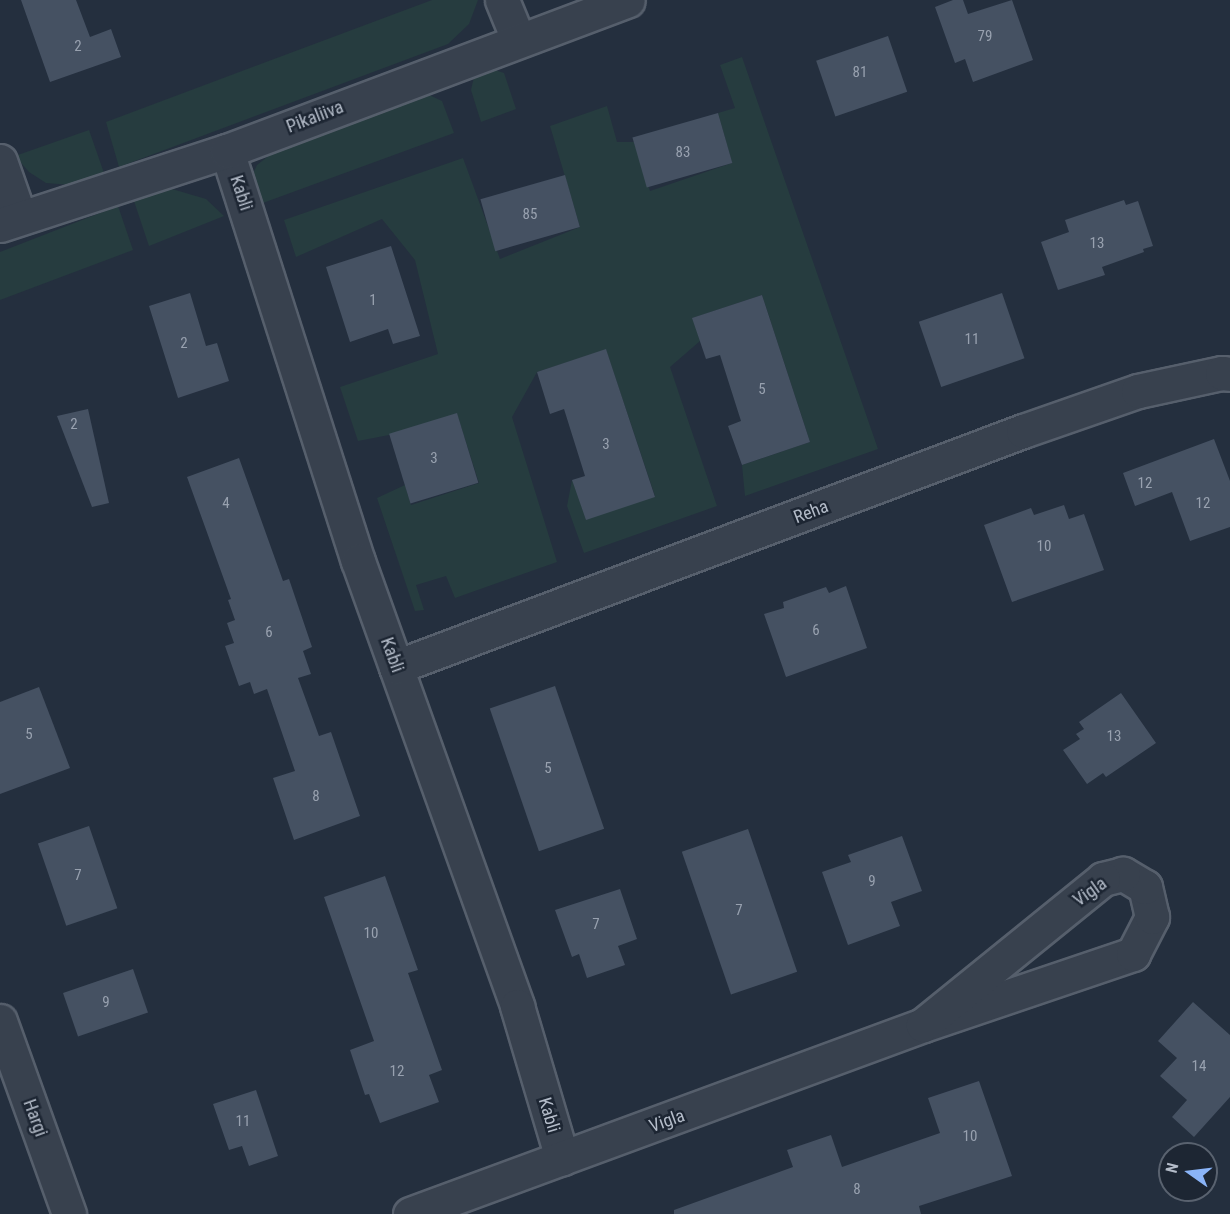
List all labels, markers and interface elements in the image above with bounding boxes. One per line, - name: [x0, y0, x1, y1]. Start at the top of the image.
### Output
- house number: 79: [978, 28, 992, 46]
- house number: 2: [74, 38, 82, 56]
- house number: 81: [853, 64, 867, 82]
- street label: Pikaliiva: [283, 96, 347, 138]
- house number: 83: [676, 144, 690, 162]
- street label: Kabli: [225, 173, 257, 213]
- house number: 85: [523, 206, 537, 224]
- house number: 13: [1090, 235, 1104, 253]
- house number: 1: [369, 292, 377, 310]
- house number: 11: [965, 331, 979, 349]
- house number: 2: [180, 335, 188, 353]
- house number: 5: [758, 381, 766, 399]
- house number: 2: [70, 416, 78, 434]
- house number: 3: [602, 436, 610, 454]
- house number: 3: [430, 450, 438, 468]
- house number: 12: [1138, 475, 1152, 493]
- house number: 4: [222, 495, 230, 513]
- house number: 12: [1196, 495, 1210, 513]
- street label: Reha: [791, 496, 831, 528]
- house number: 10: [1037, 538, 1051, 556]
- house number: 6: [812, 622, 820, 640]
- house number: 6: [265, 624, 273, 642]
- street label: Kabli: [376, 635, 408, 675]
- house number: 5: [25, 726, 33, 744]
- house number: 13: [1107, 728, 1121, 746]
- house number: 5: [544, 760, 552, 778]
- house number: 8: [312, 788, 320, 806]
- house number: 7: [74, 867, 82, 885]
- house number: 9: [868, 873, 876, 891]
- street label: Vigla: [1069, 873, 1111, 911]
- house number: 7: [735, 902, 743, 920]
- house number: 7: [592, 916, 600, 934]
- house number: 10: [364, 925, 378, 943]
- house number: 9: [102, 994, 110, 1012]
- house number: 14: [1192, 1058, 1206, 1076]
- house number: 12: [390, 1063, 404, 1081]
- street label: Kabli: [533, 1095, 565, 1135]
- street label: Hargi: [18, 1096, 52, 1140]
- street label: Vigla: [646, 1105, 688, 1137]
- house number: 11: [236, 1113, 250, 1131]
- house number: 10: [963, 1128, 977, 1146]
- north arrow: [1158, 1142, 1218, 1202]
- text: N: [1162, 1161, 1182, 1175]
- house number: 8: [853, 1181, 861, 1199]

